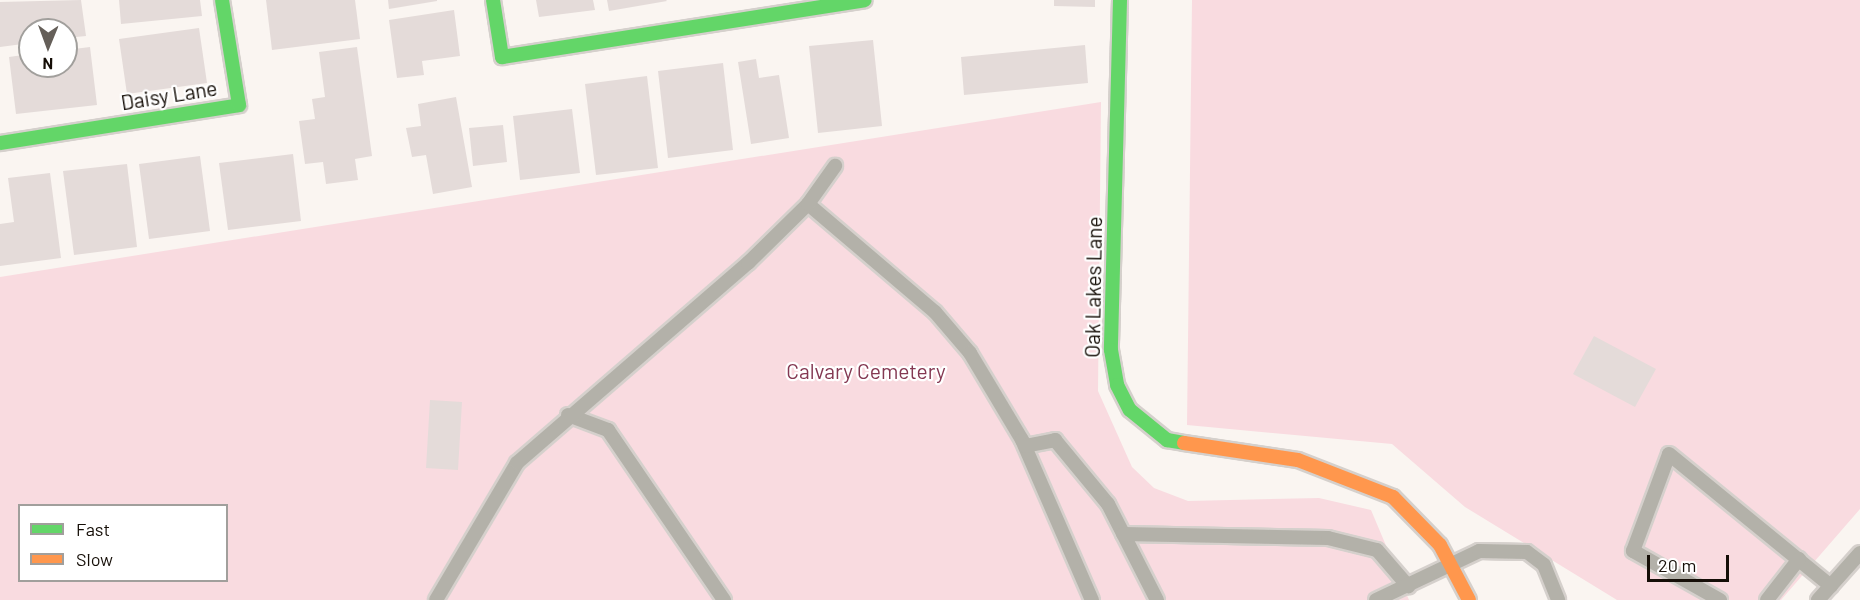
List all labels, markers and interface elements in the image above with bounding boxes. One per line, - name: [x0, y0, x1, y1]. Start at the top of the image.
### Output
- north arrow: [18, 18, 78, 78]
- text: N: [42, 55, 53, 74]
- street label: Daisy Lane: [119, 75, 219, 115]
- street label: Oak Lakes Lane: [1079, 216, 1107, 358]
- park label: Calvary Cemetery: [786, 358, 946, 384]
- legend: [18, 504, 228, 582]
- text: Fast: [76, 518, 110, 540]
- scale bar: [1650, 543, 1732, 581]
- text: Slow: [76, 548, 113, 570]
- text: 20 m: [1658, 554, 1696, 576]

